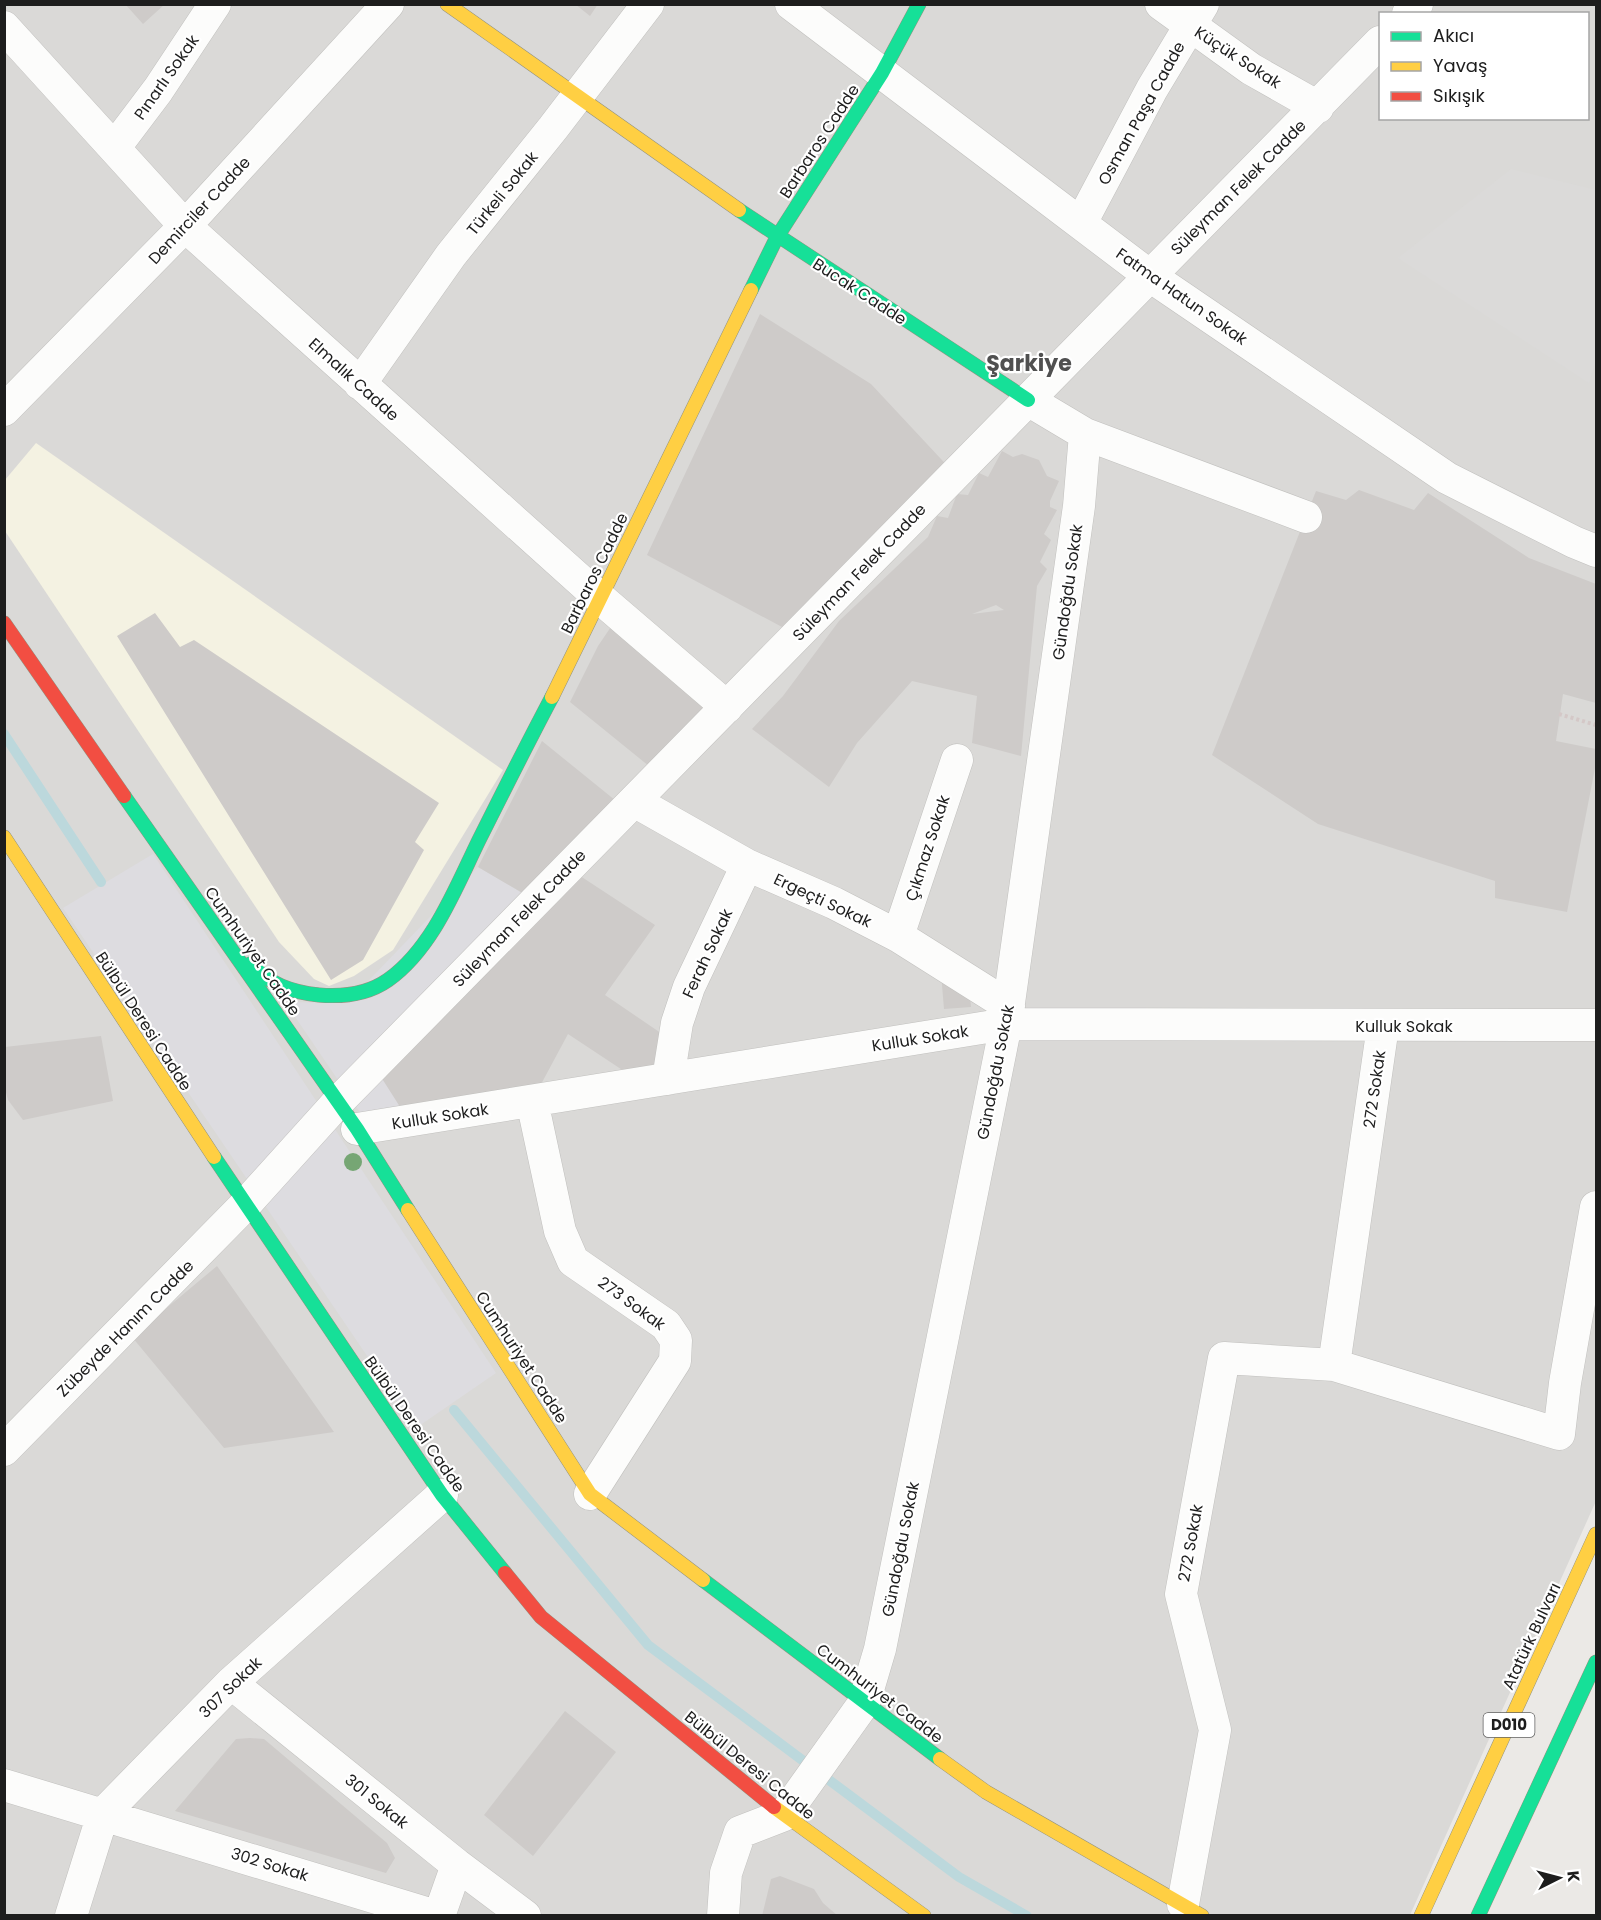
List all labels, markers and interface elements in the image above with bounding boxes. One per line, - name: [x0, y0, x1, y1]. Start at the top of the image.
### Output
- legend: [1379, 12, 1589, 120]
- street label: Küçük Sokak: [1190, 21, 1286, 94]
- text: Akıcı: [1433, 23, 1474, 48]
- street label: Pınarlı Sokak: [129, 29, 205, 125]
- street label: Osman Paşa Cadde: [1092, 37, 1191, 189]
- text: Yavaş: [1433, 53, 1487, 78]
- street label: Barbaros Cadde: [774, 80, 865, 203]
- text: Sıkışık: [1433, 83, 1486, 108]
- street label: Süleyman Felek Cadde: [1165, 114, 1311, 260]
- street label: Türkeli Sokak: [461, 146, 544, 240]
- street label: Demirciler Cadde: [143, 151, 256, 269]
- street label: Fatma Hatun Sokak: [1111, 242, 1253, 351]
- street label: Bucak Cadde: [808, 252, 911, 330]
- street label: Elmalık Cadde: [303, 333, 404, 426]
- district label: Şarkiye: [986, 348, 1072, 379]
- street label: Süleyman Felek Cadde: [787, 498, 931, 646]
- street label: Barbaros Cadde: [555, 509, 634, 637]
- street label: Gündoğdu Sokak: [1047, 522, 1089, 662]
- street label: Çıkmaz Sokak: [899, 791, 956, 904]
- street label: Süleyman Felek Cadde: [447, 844, 591, 992]
- street label: Ergeçti Sokak: [770, 868, 876, 934]
- street label: Cumhuriyet Cadde: [199, 882, 306, 1021]
- street label: Ferah Sokak: [677, 904, 739, 1002]
- street label: Bülbül Deresi Cadde: [90, 947, 197, 1095]
- street label: Gündoğdu Sokak: [971, 1002, 1020, 1142]
- street label: Kulluk Sokak: [1355, 1015, 1453, 1038]
- street label: Kulluk Sokak: [870, 1019, 971, 1057]
- street label: 272 Sokak: [1358, 1048, 1391, 1129]
- street label: Kulluk Sokak: [390, 1097, 491, 1135]
- street label: Zübeyde Hanım Cadde: [52, 1255, 199, 1402]
- street label: 273 Sokak: [593, 1271, 671, 1336]
- street label: Cumhuriyet Cadde: [470, 1287, 573, 1428]
- street label: Bülbül Deresi Cadde: [359, 1351, 470, 1497]
- street label: Gündoğdu Sokak: [876, 1479, 925, 1619]
- street label: 272 Sokak: [1172, 1502, 1209, 1584]
- street label: Atatürk Bulvarı: [1497, 1579, 1566, 1693]
- street label: Cumhuriyet Cadde: [812, 1638, 948, 1749]
- street label: 307 Sokak: [194, 1651, 267, 1723]
- street label: Bülbül Deresi Cadde: [680, 1706, 820, 1825]
- road number: D010: [1484, 1713, 1534, 1737]
- street label: 301 Sokak: [340, 1769, 414, 1835]
- street label: 302 Sokak: [228, 1842, 312, 1887]
- north arrow: [1529, 1848, 1589, 1908]
- text: K: [1561, 1870, 1585, 1883]

